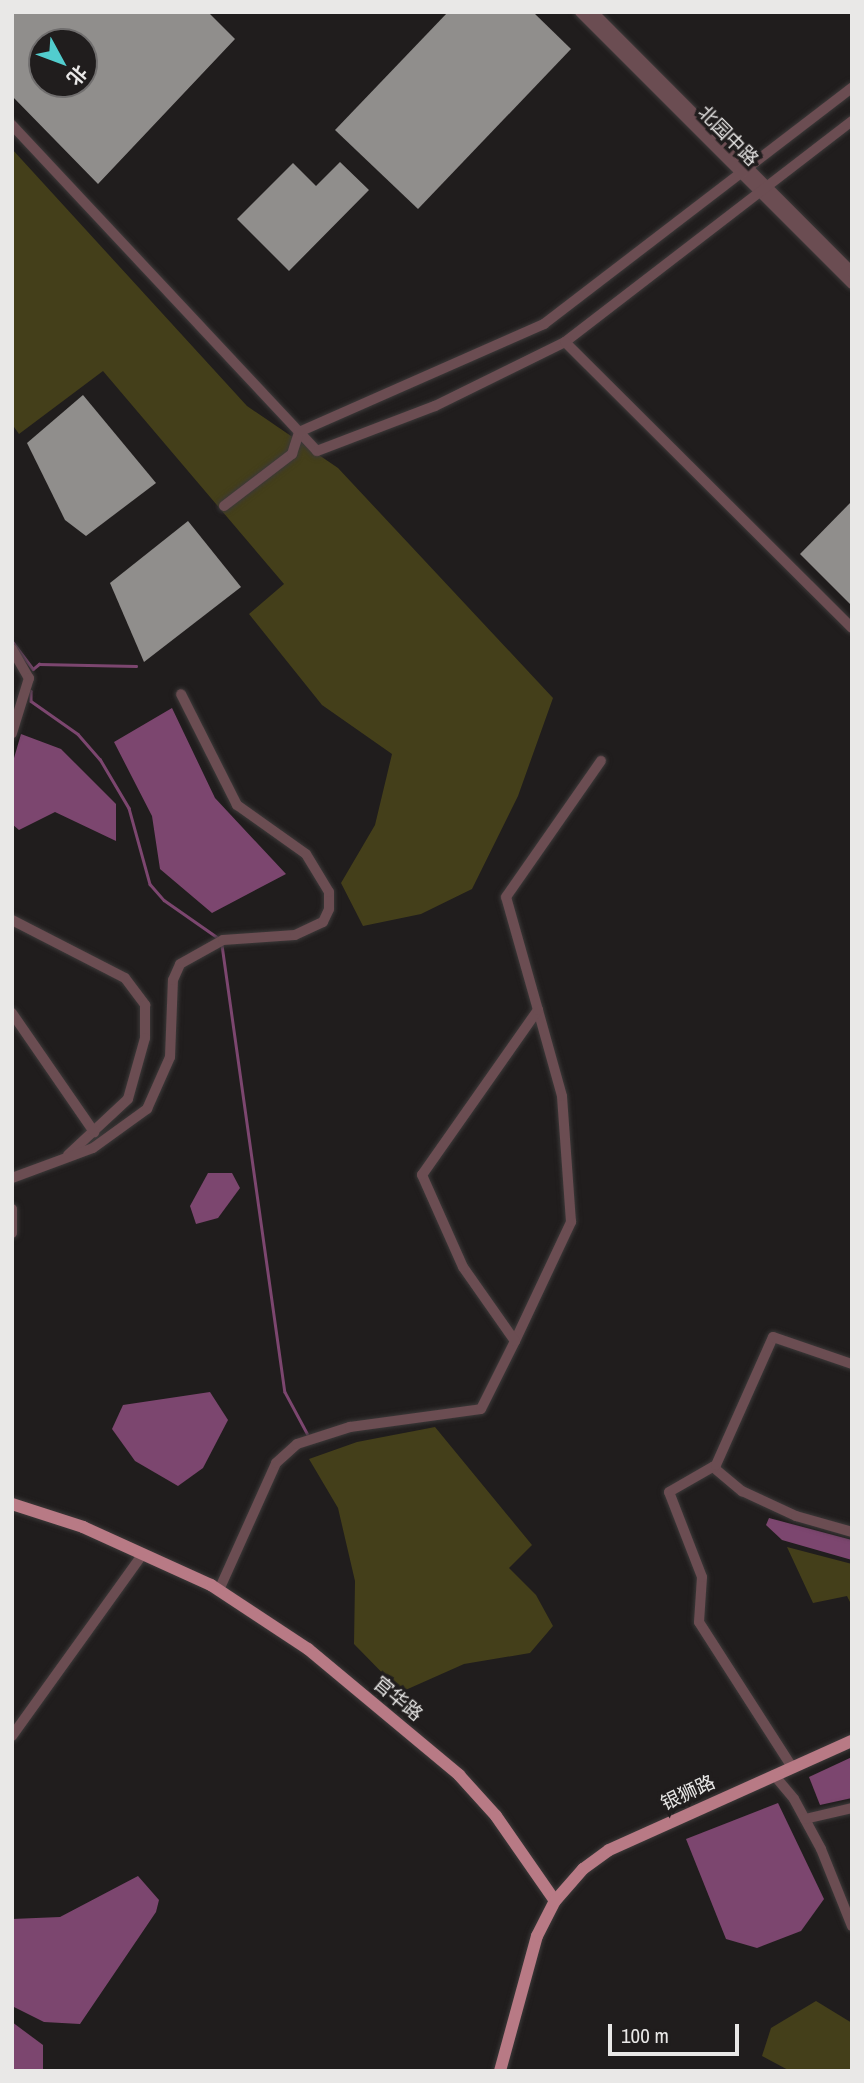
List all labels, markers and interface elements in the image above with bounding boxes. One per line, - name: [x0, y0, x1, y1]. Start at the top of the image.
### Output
- north arrow: [28, 28, 98, 98]
- text: 北: [61, 60, 93, 91]
- street label: 北园中路: [693, 101, 763, 171]
- street label: 官华路: [369, 1672, 427, 1726]
- street label: 银狮路: [657, 1771, 719, 1815]
- scale bar: [612, 2010, 743, 2054]
- text: 100 m: [621, 2021, 669, 2050]

